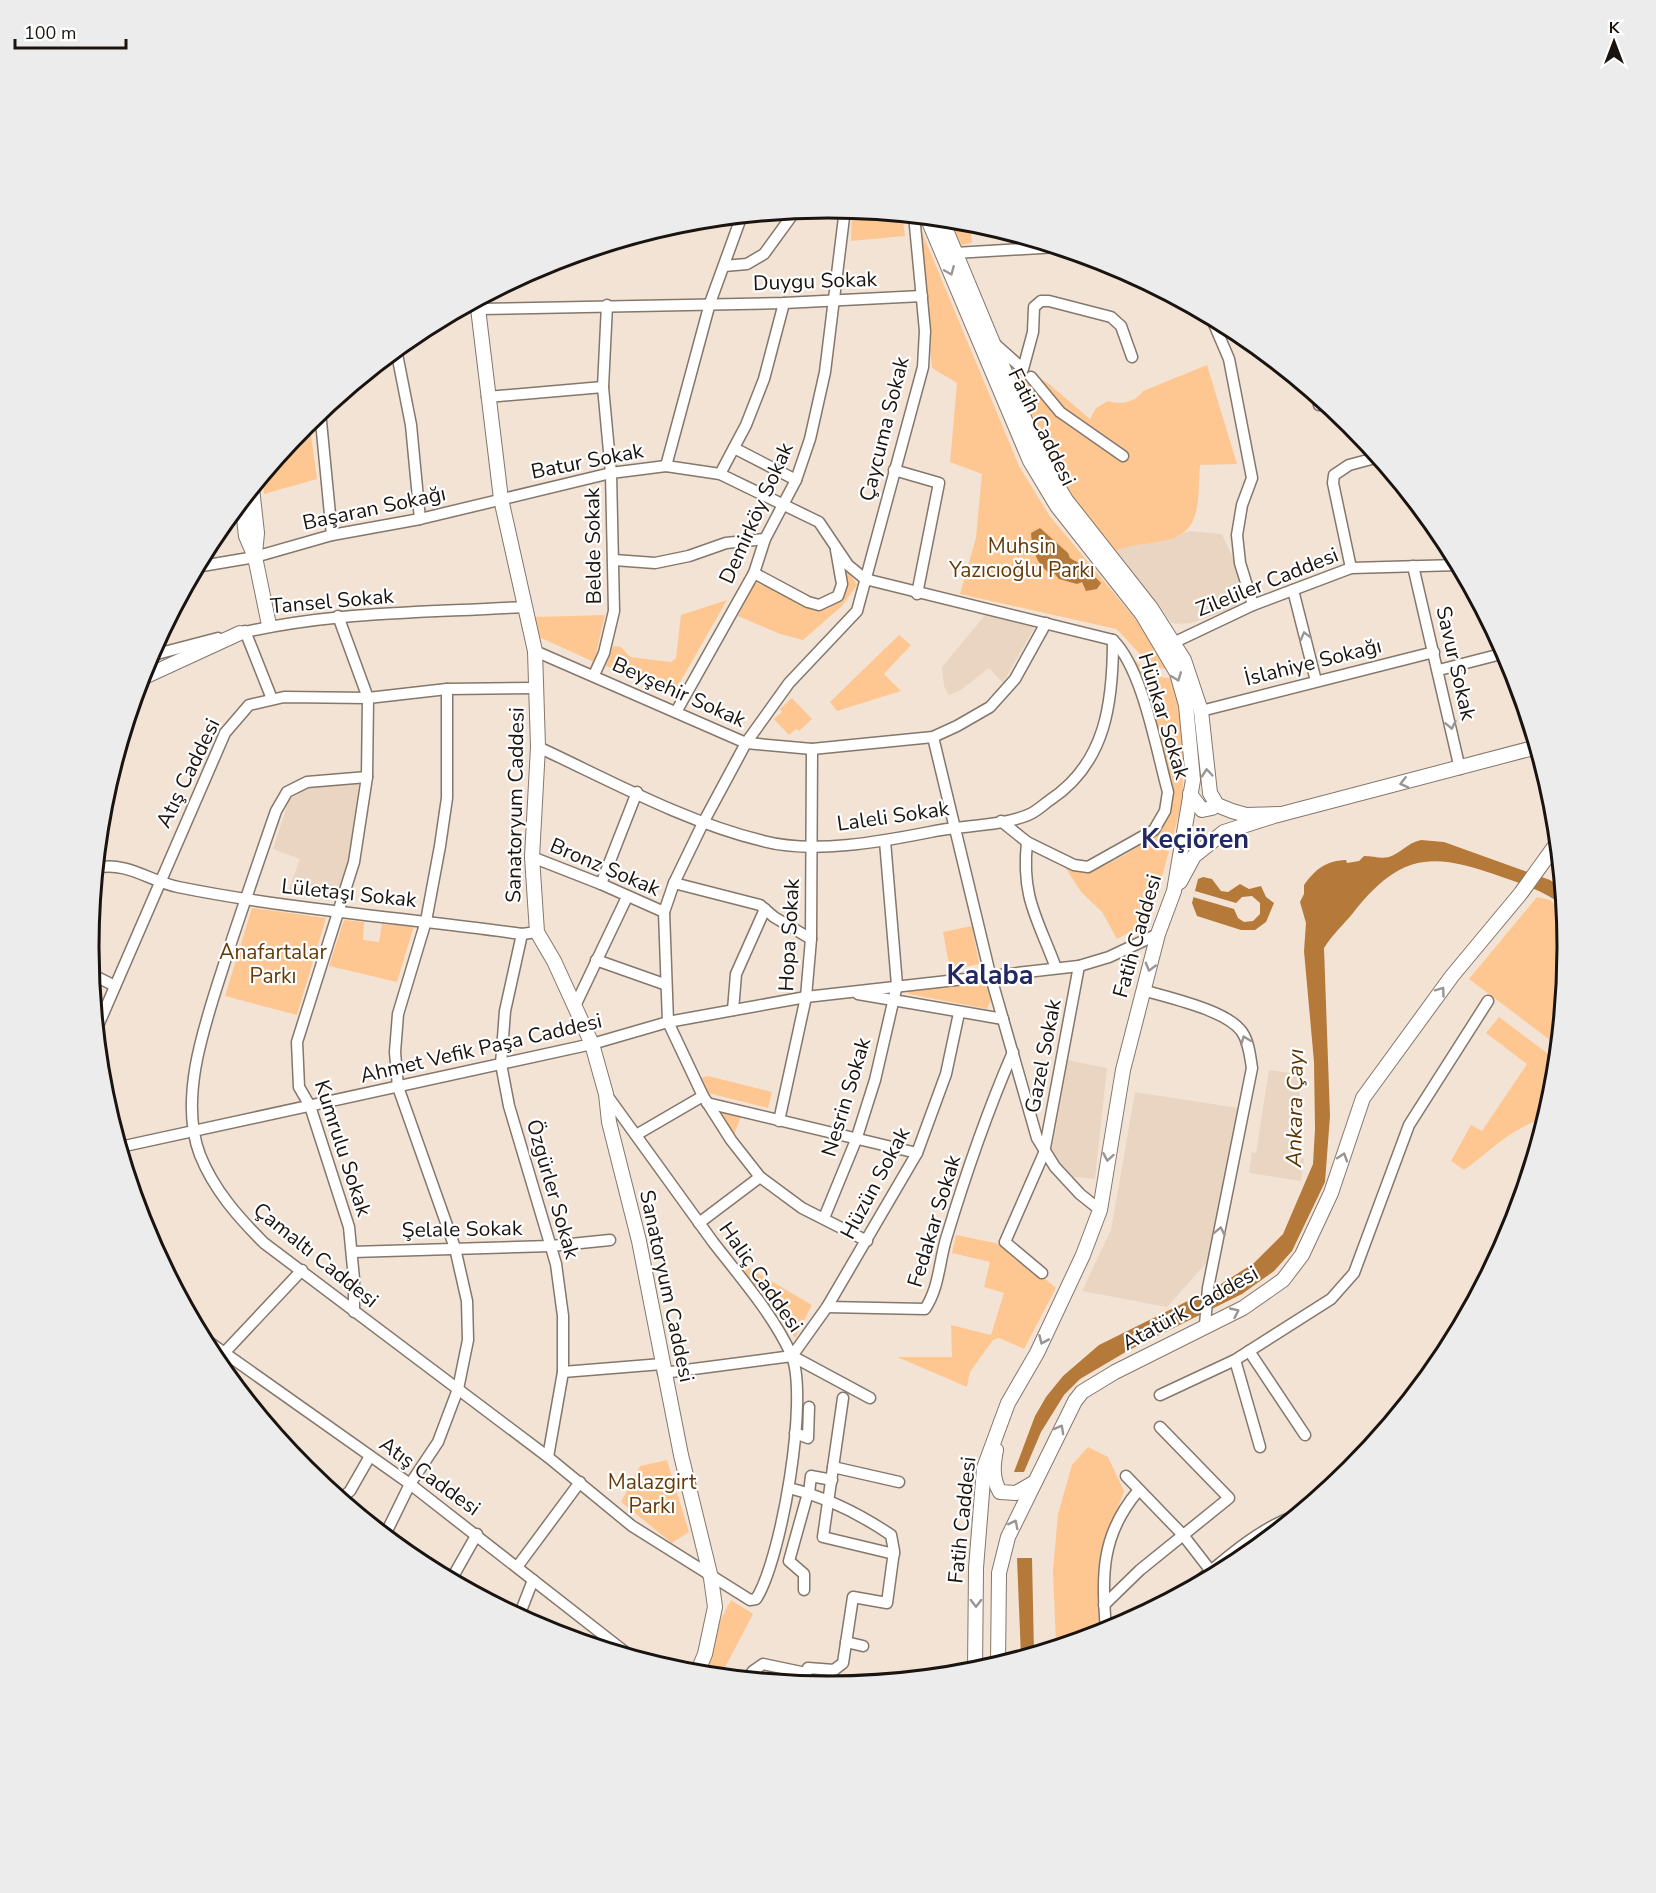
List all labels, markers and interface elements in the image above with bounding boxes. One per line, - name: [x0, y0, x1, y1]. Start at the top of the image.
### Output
- scale bar: [15, 12, 126, 50]
- north arrow: [1584, 12, 1644, 72]
- text: K: [1609, 17, 1621, 39]
- text: 100 m: [24, 21, 76, 45]
- one-way arrow: [943, 264, 955, 275]
- street label: Duygu Sokak: [752, 265, 878, 297]
- street label: Çaycuma Sokak: [853, 353, 916, 504]
- street label: Fatih Caddesi: [1002, 364, 1082, 490]
- street label: Batur Sokak: [528, 436, 646, 486]
- street label: Demirköy Sokak: [712, 438, 800, 588]
- street label: Başaran Sokağı: [300, 479, 448, 537]
- street label: Belde Sokak: [578, 487, 608, 605]
- park label: Muhsin Yazıcıoğlu Parkı: [948, 532, 1095, 584]
- street label: Zileliler Caddesi: [1192, 541, 1342, 623]
- street label: Tansel Sokak: [269, 582, 395, 620]
- street label: Savur Sokak: [1429, 603, 1483, 723]
- street label: İslahiye Sokağı: [1242, 631, 1384, 693]
- one-way arrow: [1299, 631, 1312, 641]
- street label: Hünkar Sokak: [1131, 649, 1197, 783]
- street label: Beyşehir Sokak: [608, 650, 751, 734]
- one-way arrow: [1170, 670, 1182, 681]
- street label: Sanatoryum Caddesi: [499, 707, 531, 903]
- street label: Atış Caddesi: [149, 714, 227, 832]
- one-way arrow: [1444, 720, 1457, 730]
- one-way arrow: [1201, 768, 1214, 777]
- one-way arrow: [1399, 776, 1410, 788]
- street label: Laleli Sokak: [835, 794, 951, 838]
- district label: Keçiören: [1141, 821, 1249, 858]
- street label: Bronz Sokak: [546, 831, 665, 903]
- street label: Fatih Caddesi: [1106, 871, 1168, 1001]
- street label: Lületaşı Sokak: [280, 872, 418, 914]
- street label: Hopa Sokak: [772, 877, 806, 992]
- park label: Anafartalar Parkı: [219, 938, 327, 990]
- district label: Kalaba: [946, 957, 1034, 994]
- one-way arrow: [1144, 962, 1157, 972]
- one-way arrow: [1434, 987, 1445, 998]
- street label: Gazel Sokak: [1018, 996, 1068, 1115]
- street label: Ahmet Vefik Paşa Caddesi: [357, 1007, 605, 1089]
- street label: Nesrin Sokak: [815, 1034, 878, 1160]
- one-way arrow: [1240, 1035, 1252, 1046]
- water label: Ankara Çayı: [1279, 1048, 1311, 1169]
- street label: Kumrulu Sokak: [308, 1076, 378, 1220]
- street label: Özgürler Sokak: [520, 1116, 586, 1263]
- street label: Hüzün Sokak: [834, 1122, 917, 1244]
- street label: Fedakar Sokak: [901, 1151, 968, 1290]
- one-way arrow: [1336, 1152, 1348, 1163]
- one-way arrow: [1102, 1153, 1114, 1162]
- street label: Sanatoryum Caddesi: [633, 1187, 701, 1385]
- street label: Çamaltı Caddesi: [248, 1196, 384, 1314]
- street label: Şelale Sokak: [401, 1214, 523, 1244]
- street label: Haliç Caddesi: [713, 1216, 809, 1338]
- one-way arrow: [1213, 1226, 1226, 1236]
- street label: Atatürk Caddesi: [1117, 1259, 1263, 1357]
- one-way arrow: [1228, 1307, 1239, 1319]
- one-way arrow: [1038, 1333, 1050, 1344]
- one-way arrow: [1053, 1425, 1064, 1435]
- street label: Atış Caddesi: [374, 1430, 486, 1522]
- street label: Fatih Caddesi: [941, 1455, 983, 1585]
- park label: Malazgirt Parkı: [608, 1468, 697, 1520]
- one-way arrow: [1007, 1520, 1018, 1531]
- one-way arrow: [970, 1598, 982, 1607]

